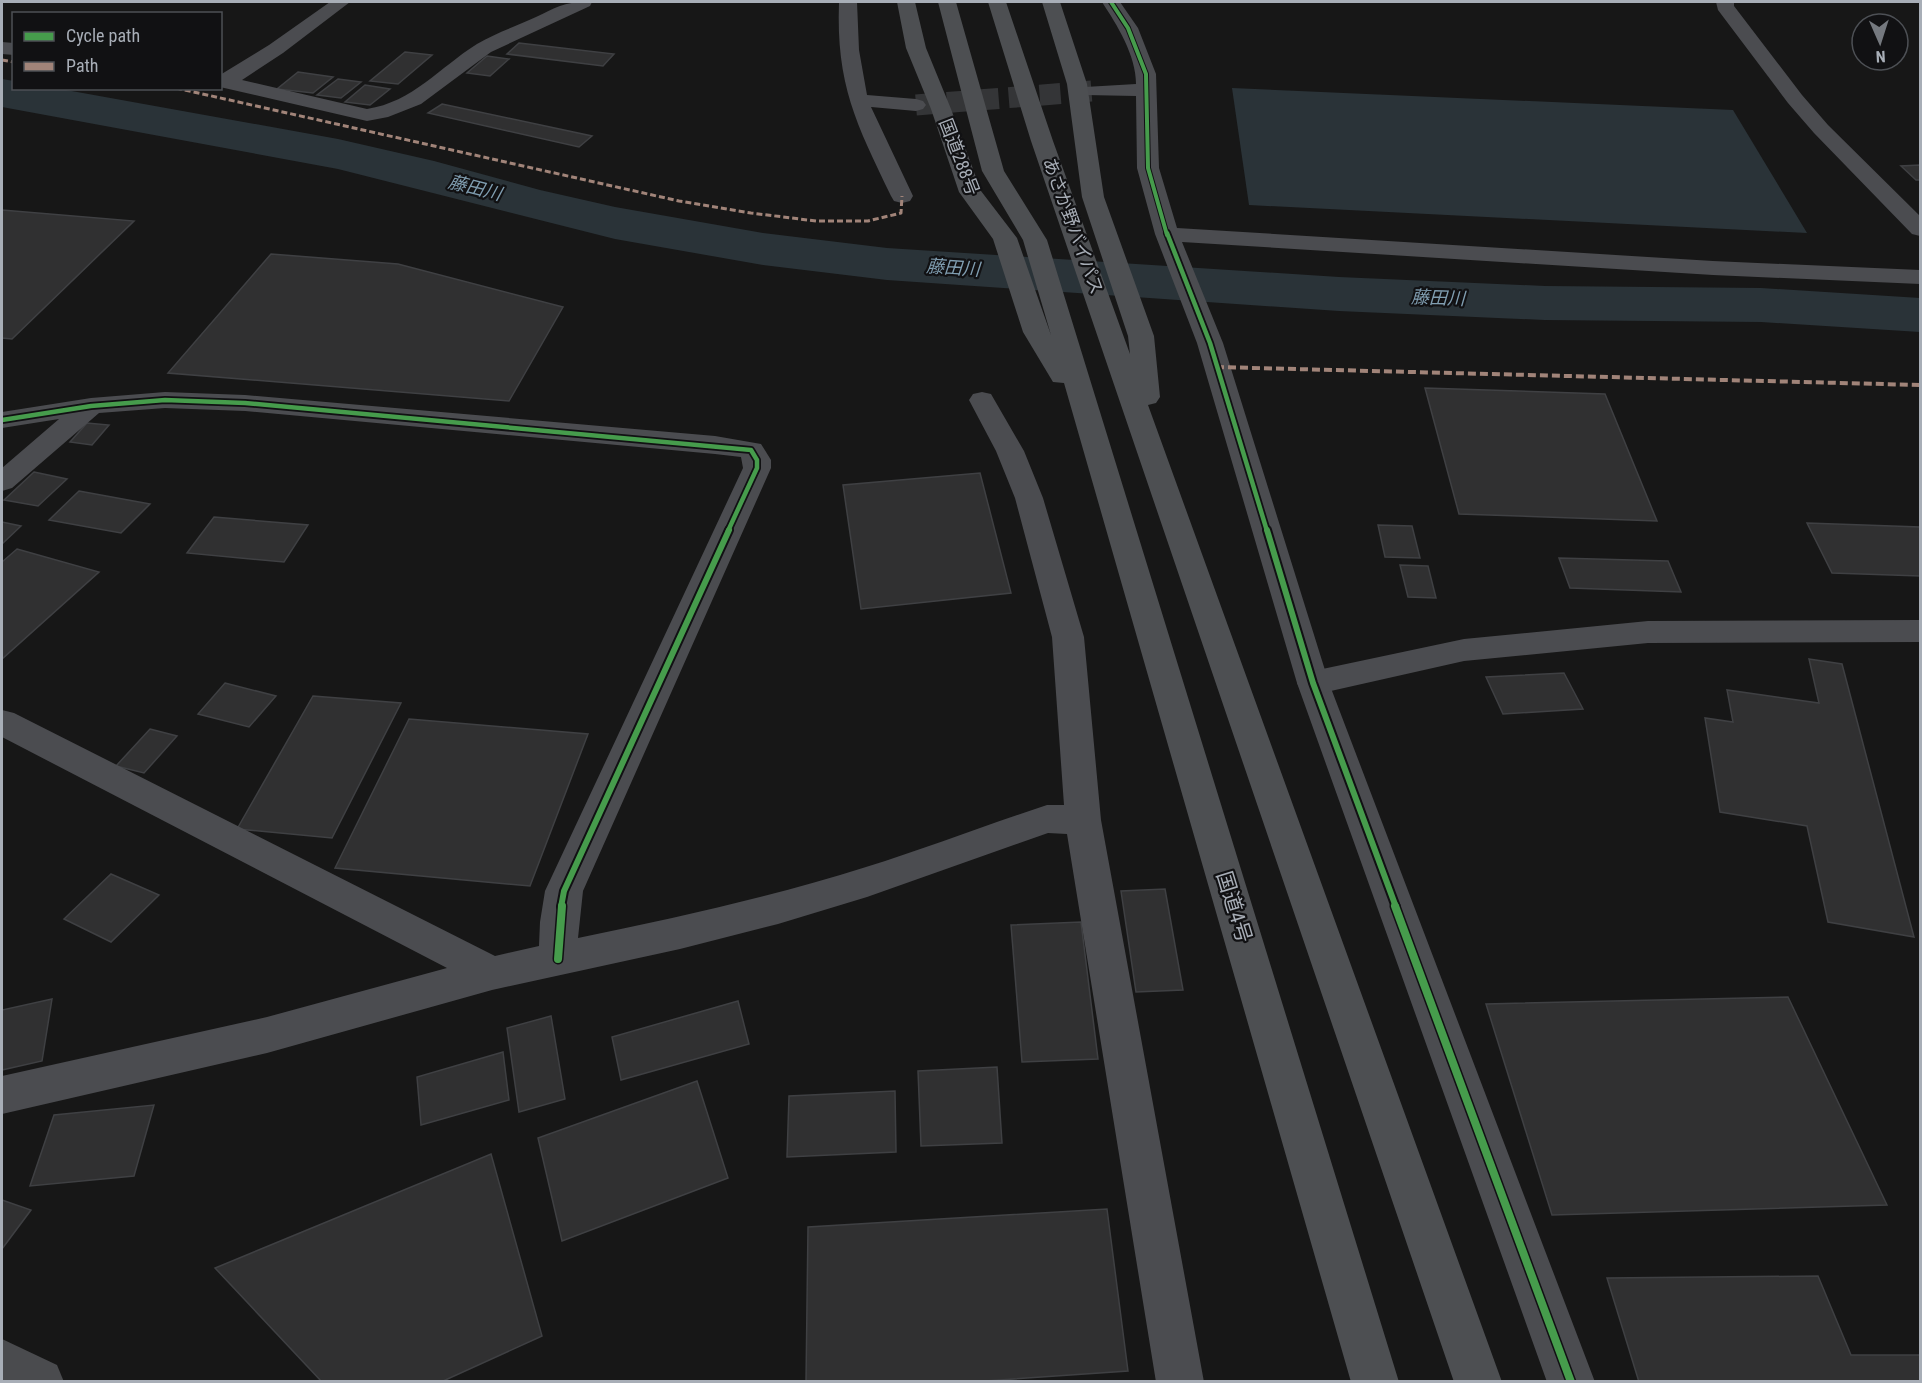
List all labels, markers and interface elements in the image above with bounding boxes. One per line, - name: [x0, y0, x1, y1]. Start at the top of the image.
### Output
- legend: [12, 12, 222, 90]
- north arrow: [1850, 12, 1910, 72]
- text: Cycle path: [66, 25, 140, 46]
- text: N: [1875, 47, 1886, 66]
- text: Path: [66, 55, 99, 76]
- street label: 国道288号: [935, 115, 984, 198]
- street label: あさか野バイパス: [1039, 155, 1108, 297]
- water label: 藤田川: [446, 171, 506, 205]
- water label: 藤田川: [925, 255, 983, 280]
- water label: 藤田川: [1411, 286, 1467, 309]
- street label: 国道4号: [1212, 868, 1256, 946]

